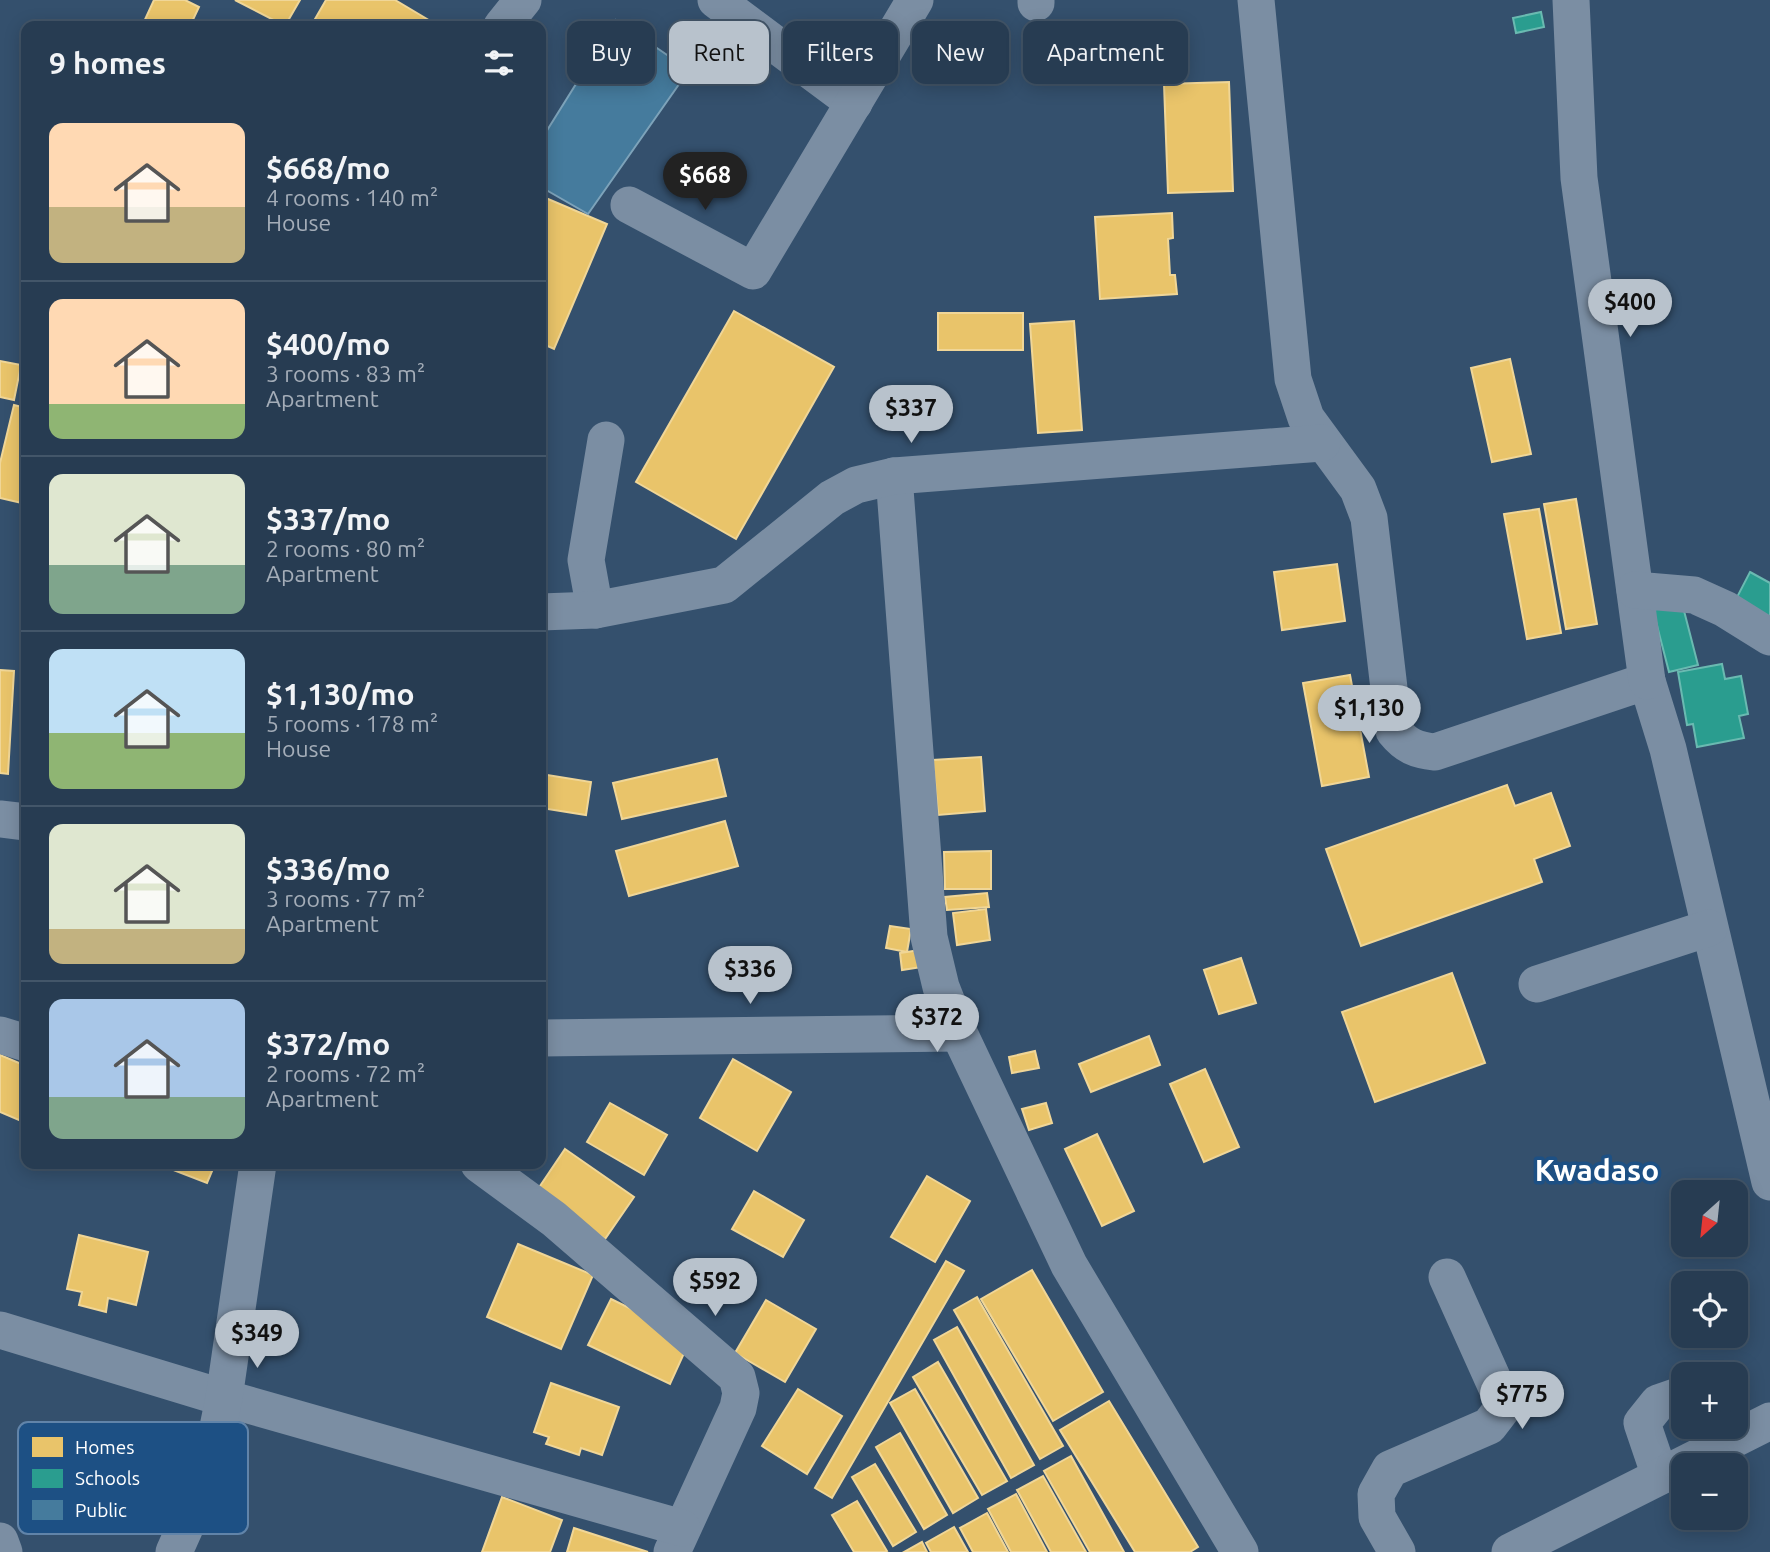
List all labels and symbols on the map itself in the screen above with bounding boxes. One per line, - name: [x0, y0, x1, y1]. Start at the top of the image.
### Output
- pin: $668: [664, 152, 746, 212]
- pin: $400: [1589, 280, 1671, 339]
- pin: $337: [870, 386, 952, 445]
- pin: $1,130: [1312, 686, 1426, 745]
- pin: $336: [709, 946, 791, 1006]
- pin: $372: [896, 995, 978, 1054]
- district label: Kwadaso: [1535, 1153, 1659, 1187]
- north arrow: [1671, 1180, 1748, 1256]
- pin: $592: [674, 1258, 756, 1318]
- pin: $349: [216, 1310, 298, 1370]
- pin: $775: [1481, 1372, 1563, 1431]
- legend: [18, 1422, 248, 1534]
- text: Homes: [75, 1436, 135, 1458]
- text: Schools: [75, 1467, 140, 1489]
- text: Public: [75, 1499, 127, 1521]

